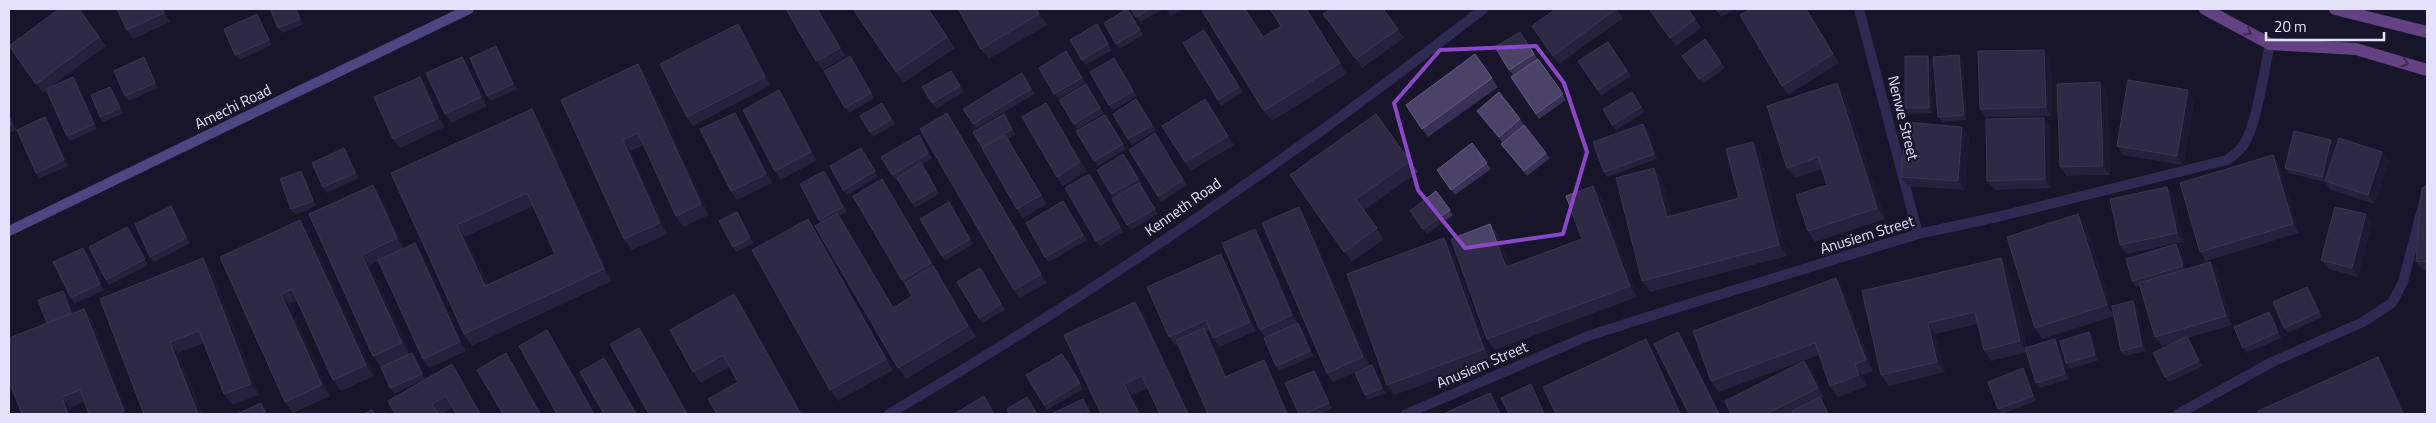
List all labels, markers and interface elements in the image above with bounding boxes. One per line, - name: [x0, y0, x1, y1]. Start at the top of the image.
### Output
- scale bar: [2266, 10, 2384, 42]
- text: 20 m: [2274, 15, 2307, 38]
- one-way arrow: [2242, 26, 2251, 36]
- one-way arrow: [2400, 58, 2408, 68]
- street label: Nenwe Street: [1882, 73, 1925, 163]
- street label: Amechi Road: [191, 78, 275, 135]
- street label: Kenneth Road: [1140, 172, 1226, 241]
- street label: Anusiem Street: [1817, 209, 1917, 260]
- street label: Anusiem Street: [1433, 335, 1532, 394]

